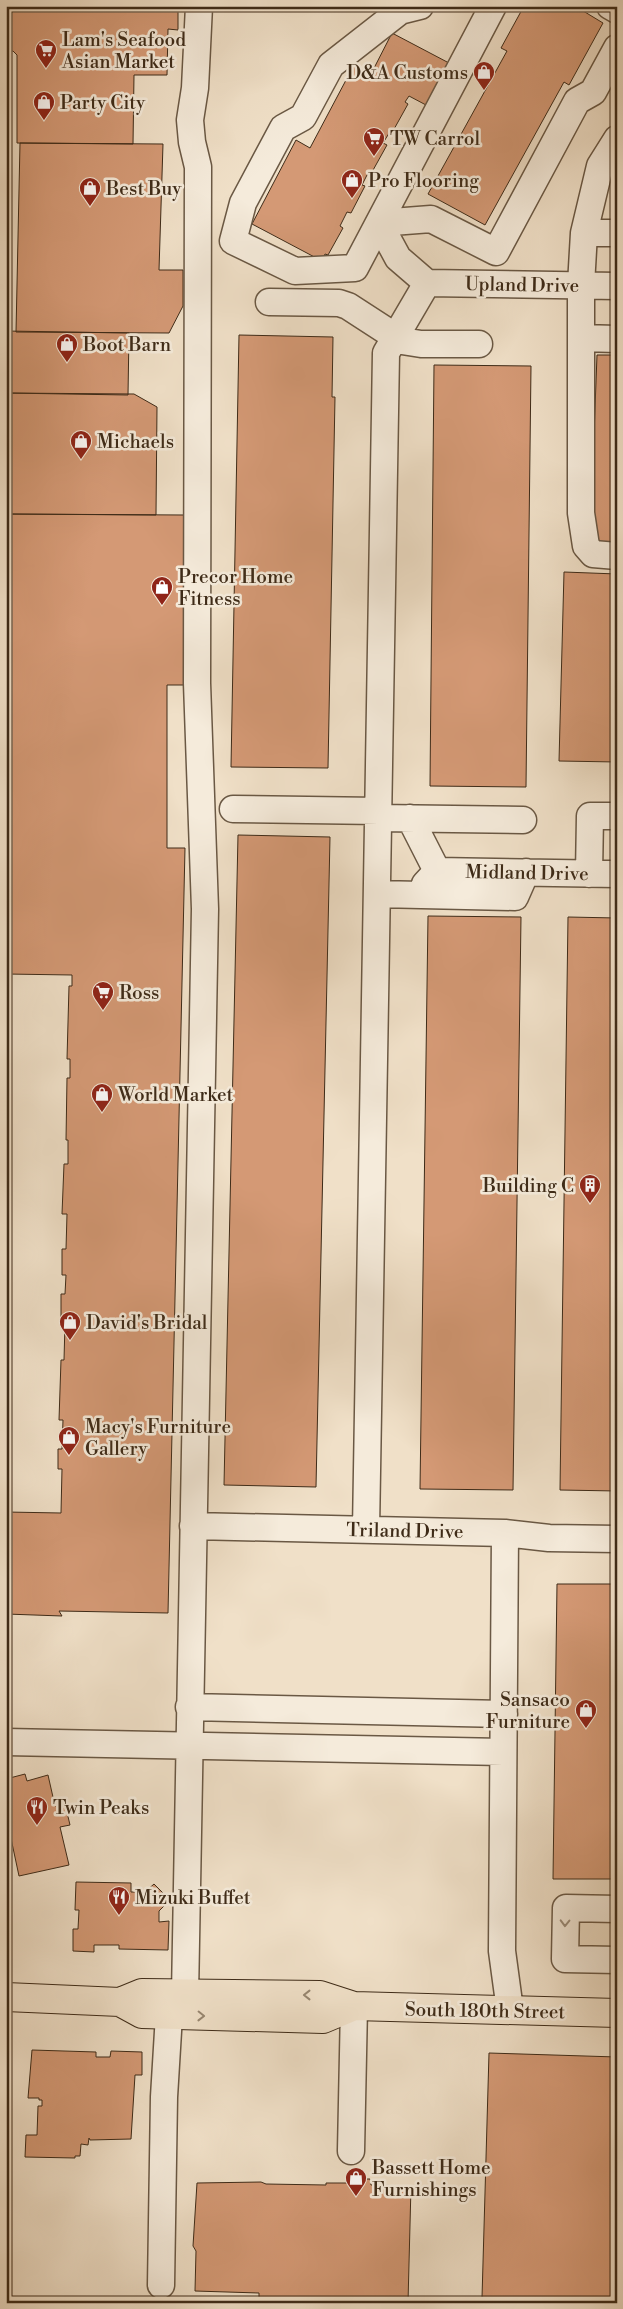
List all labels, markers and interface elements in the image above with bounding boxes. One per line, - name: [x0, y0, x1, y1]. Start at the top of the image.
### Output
- place label: Lam's Seafood Asian Market: [61, 28, 186, 74]
- supermarket icon: Lam's Seafood Asian Market: [34, 38, 58, 69]
- shop icon: D&A Customs: [472, 60, 496, 91]
- place label: D&A Customs: [347, 61, 468, 85]
- shop icon: Party City: [32, 90, 56, 121]
- place label: Party City: [60, 91, 146, 115]
- supermarket icon: TW Carrol: [362, 126, 386, 157]
- place label: TW Carrol: [390, 127, 480, 151]
- shop icon: Pro Flooring: [340, 168, 364, 199]
- place label: Pro Flooring: [368, 169, 479, 193]
- shop icon: Best Buy: [78, 176, 102, 207]
- place label: Best Buy: [105, 177, 182, 201]
- street label: Upland Drive: [465, 272, 579, 298]
- shop icon: Boot Barn: [55, 332, 79, 363]
- place label: Boot Barn: [82, 333, 171, 357]
- shop icon: Michaels: [69, 429, 93, 460]
- place label: Michaels: [97, 430, 174, 454]
- place label: Precor Home Fitness: [178, 565, 293, 611]
- shop icon: Precor Home Fitness: [150, 575, 174, 606]
- street label: Midland Drive: [465, 860, 589, 886]
- supermarket icon: Ross: [91, 980, 115, 1011]
- place label: Ross: [119, 981, 159, 1005]
- shop icon: World Market: [90, 1082, 114, 1113]
- place label: World Market: [117, 1083, 234, 1107]
- building icon: Building C: [578, 1173, 602, 1204]
- place label: Building C: [482, 1174, 574, 1198]
- shop icon: David's Bridal: [58, 1310, 82, 1341]
- place label: David's Bridal: [86, 1311, 208, 1335]
- place label: Macy's Furniture Gallery: [85, 1415, 231, 1461]
- shop icon: Macy's Furniture Gallery: [57, 1425, 81, 1456]
- street label: Triland Drive: [346, 1518, 464, 1544]
- place label: Sansaco Furniture: [486, 1688, 570, 1734]
- shop icon: Sansaco Furniture: [574, 1698, 598, 1729]
- restaurant icon: Twin Peaks: [25, 1795, 49, 1826]
- place label: Twin Peaks: [53, 1796, 149, 1820]
- restaurant icon: Mizuki Buffet: [107, 1885, 131, 1916]
- place label: Mizuki Buffet: [135, 1886, 251, 1910]
- one-way arrow: [560, 1919, 571, 1927]
- one-way arrow: [302, 1990, 310, 2000]
- street label: South 180th Street: [405, 1998, 566, 2024]
- one-way arrow: [197, 2010, 205, 2021]
- place label: Bassett Home Furnishings: [371, 2156, 491, 2202]
- shop icon: Bassett Home Furnishings: [344, 2166, 368, 2197]

